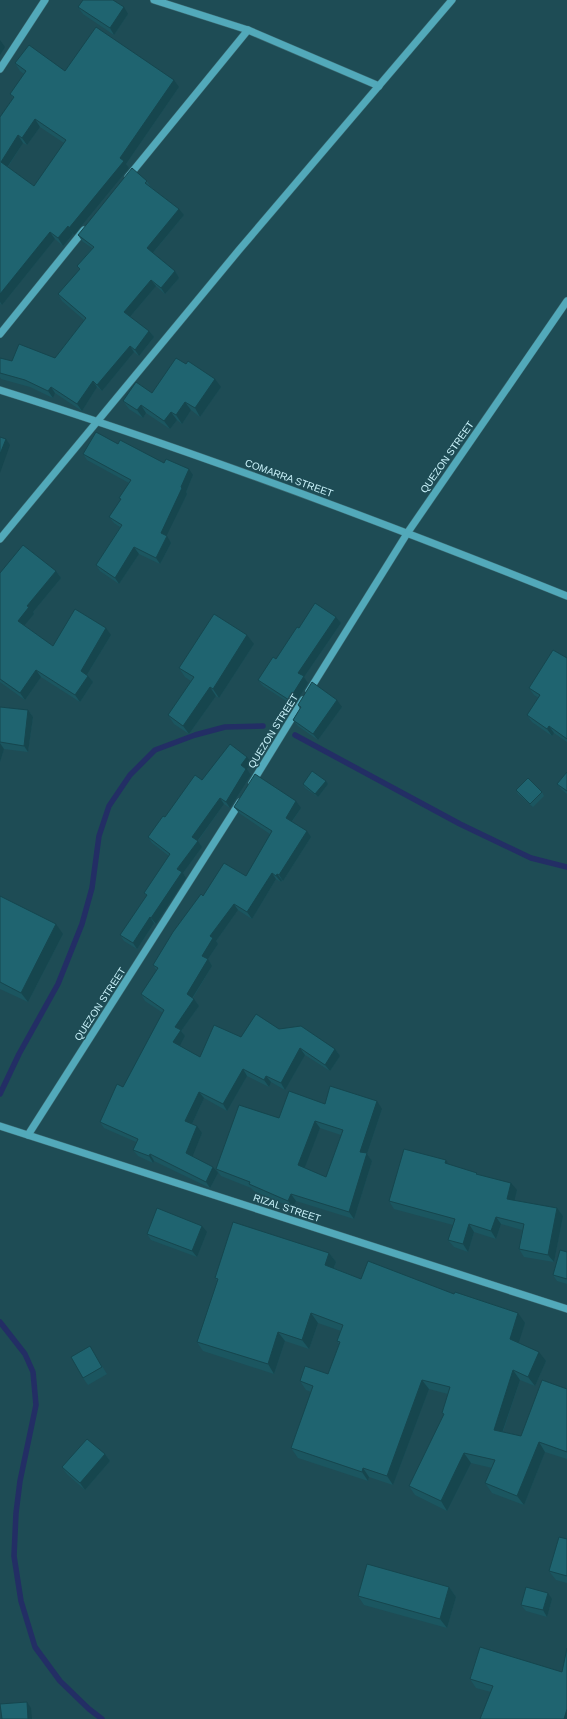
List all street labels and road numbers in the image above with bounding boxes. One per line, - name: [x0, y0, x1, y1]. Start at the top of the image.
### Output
- street label: QUEZON STREET: [418, 419, 476, 495]
- street label: COMARRA STREET: [244, 457, 334, 499]
- street label: QUEZON STREET: [246, 692, 300, 770]
- street label: QUEZON STREET: [72, 965, 128, 1043]
- street label: RIZAL STREET: [252, 1192, 322, 1224]

